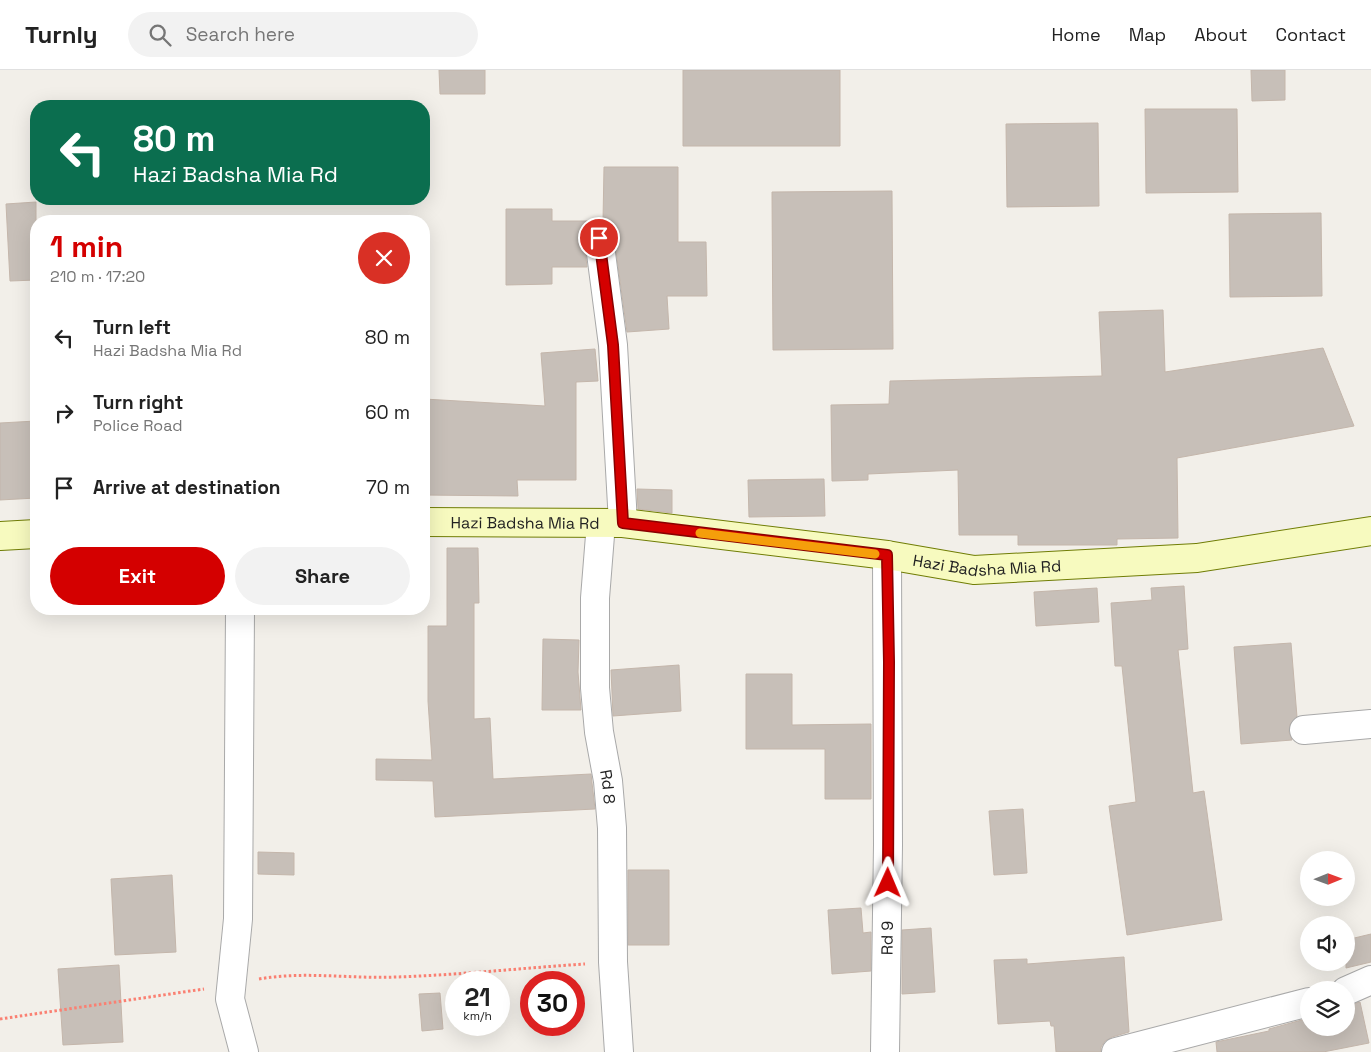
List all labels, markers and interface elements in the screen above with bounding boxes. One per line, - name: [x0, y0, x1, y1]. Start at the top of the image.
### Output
- search box: [128, 12, 478, 57]
- text: Turnly: [25, 19, 98, 50]
- icon: search: [146, 21, 174, 49]
- text: Search here: [186, 22, 295, 47]
- text: Home: [1052, 23, 1101, 46]
- text: Map: [1129, 23, 1166, 46]
- text: About: [1194, 23, 1248, 46]
- text: Contact: [1276, 23, 1346, 46]
- text: 80 m: [133, 117, 215, 161]
- icon: left: [50, 120, 115, 185]
- text: Hazi Badsha Mia Rd: [133, 160, 338, 188]
- pin: [578, 217, 620, 259]
- icon: arrive: [585, 224, 613, 252]
- text: 1 min: [50, 227, 123, 266]
- button: close: [358, 232, 410, 284]
- text: 210 m · 17:20: [50, 266, 145, 287]
- text: Turn left: [93, 315, 171, 340]
- icon: left: [50, 324, 78, 352]
- text: 80 m: [365, 325, 410, 350]
- text: Hazi Badsha Mia Rd: [93, 340, 242, 361]
- text: Turn right: [93, 390, 183, 415]
- icon: right: [50, 399, 78, 427]
- text: 60 m: [365, 400, 410, 425]
- text: Police Road: [93, 415, 183, 436]
- icon: arrive: [50, 474, 78, 502]
- text: Arrive at destination: [93, 475, 281, 500]
- text: 70 m: [366, 475, 410, 500]
- street label: Hazi Badsha Mia Rd: [450, 512, 600, 534]
- button: Exit: [50, 547, 225, 605]
- button: Share: [235, 547, 410, 605]
- street label: Hazi Badsha Mia Rd: [911, 550, 1062, 582]
- street label: Rd 8: [595, 768, 620, 805]
- north arrow: [1300, 851, 1355, 906]
- map controls: [1300, 851, 1355, 1036]
- position arrow: [861, 856, 913, 908]
- button: sound: [1300, 916, 1355, 971]
- street label: Rd 9: [876, 921, 898, 955]
- speed limit sign: 30: [520, 971, 585, 1036]
- text: 21: [464, 981, 491, 1013]
- button: layers: [1300, 981, 1355, 1036]
- text: km/h: [463, 1008, 492, 1024]

